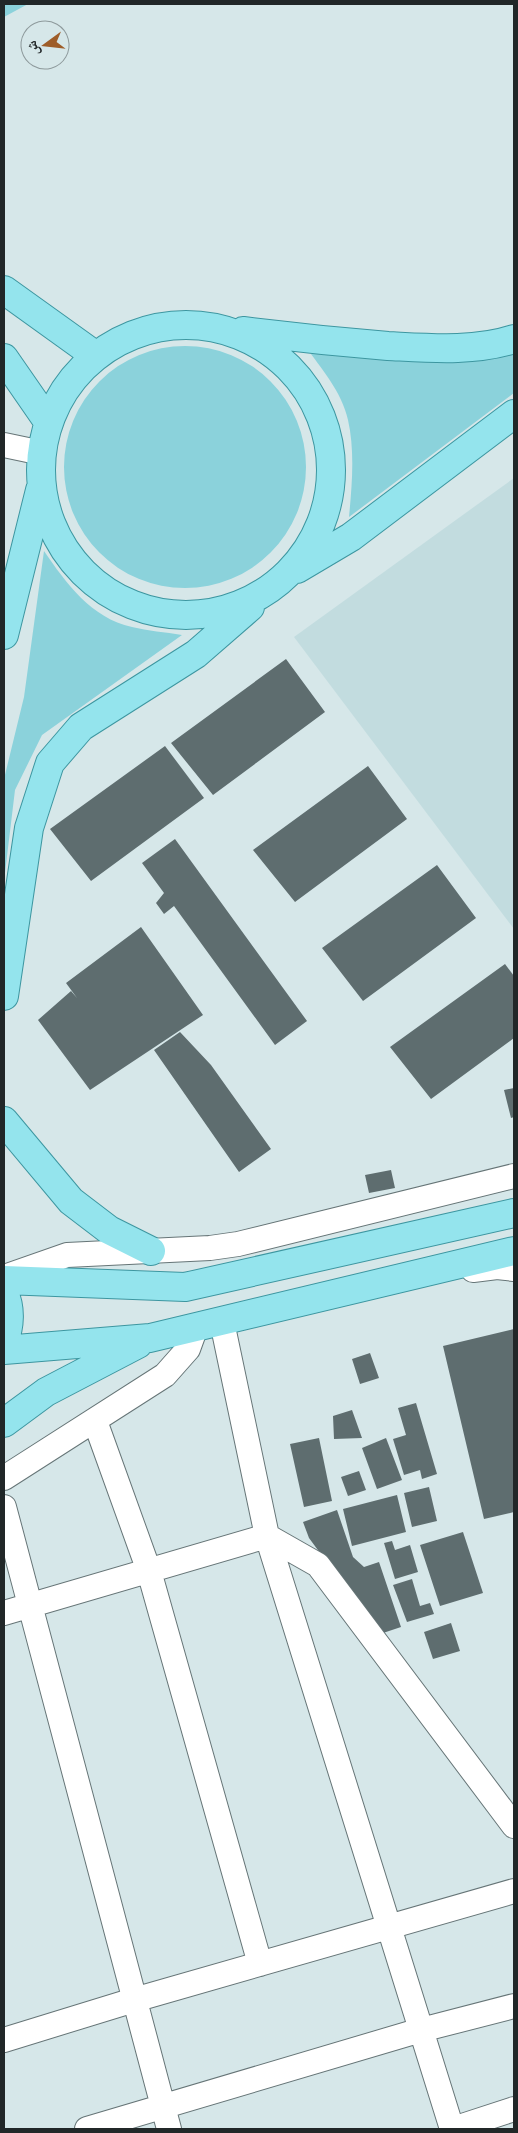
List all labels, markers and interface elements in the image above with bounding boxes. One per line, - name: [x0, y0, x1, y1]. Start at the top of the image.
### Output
- north arrow: [20, 20, 70, 70]
- text: ش: [22, 39, 43, 58]

